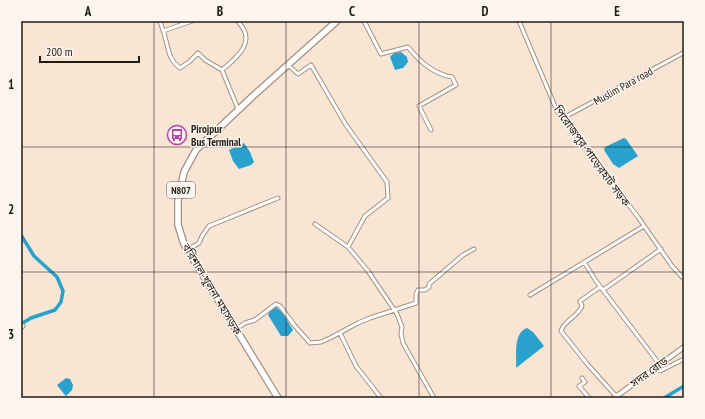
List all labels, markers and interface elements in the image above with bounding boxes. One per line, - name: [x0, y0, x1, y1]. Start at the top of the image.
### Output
- text: A: [84, 3, 92, 20]
- text: B: [217, 3, 223, 20]
- text: C: [349, 3, 355, 20]
- text: D: [482, 3, 489, 20]
- text: E: [614, 3, 620, 20]
- scale bar: [40, 38, 139, 64]
- text: 200 m: [46, 44, 73, 59]
- street label: Muslim Para road: [591, 64, 655, 108]
- text: 1: [8, 76, 14, 93]
- street label: পিরোজপুর-পাড়েরহাট সড়ক: [550, 102, 633, 209]
- place label: Pirojpur Bus Terminal: [191, 122, 241, 149]
- bus stop icon: Pirojpur Bus Terminal: [166, 124, 188, 146]
- road number: N807: [167, 182, 195, 198]
- text: 2: [8, 201, 14, 218]
- street label: বরিশাল-খুলনা মহাসড়ক: [179, 240, 245, 337]
- text: 3: [8, 326, 14, 343]
- street label: সদর রোড: [627, 354, 671, 391]

